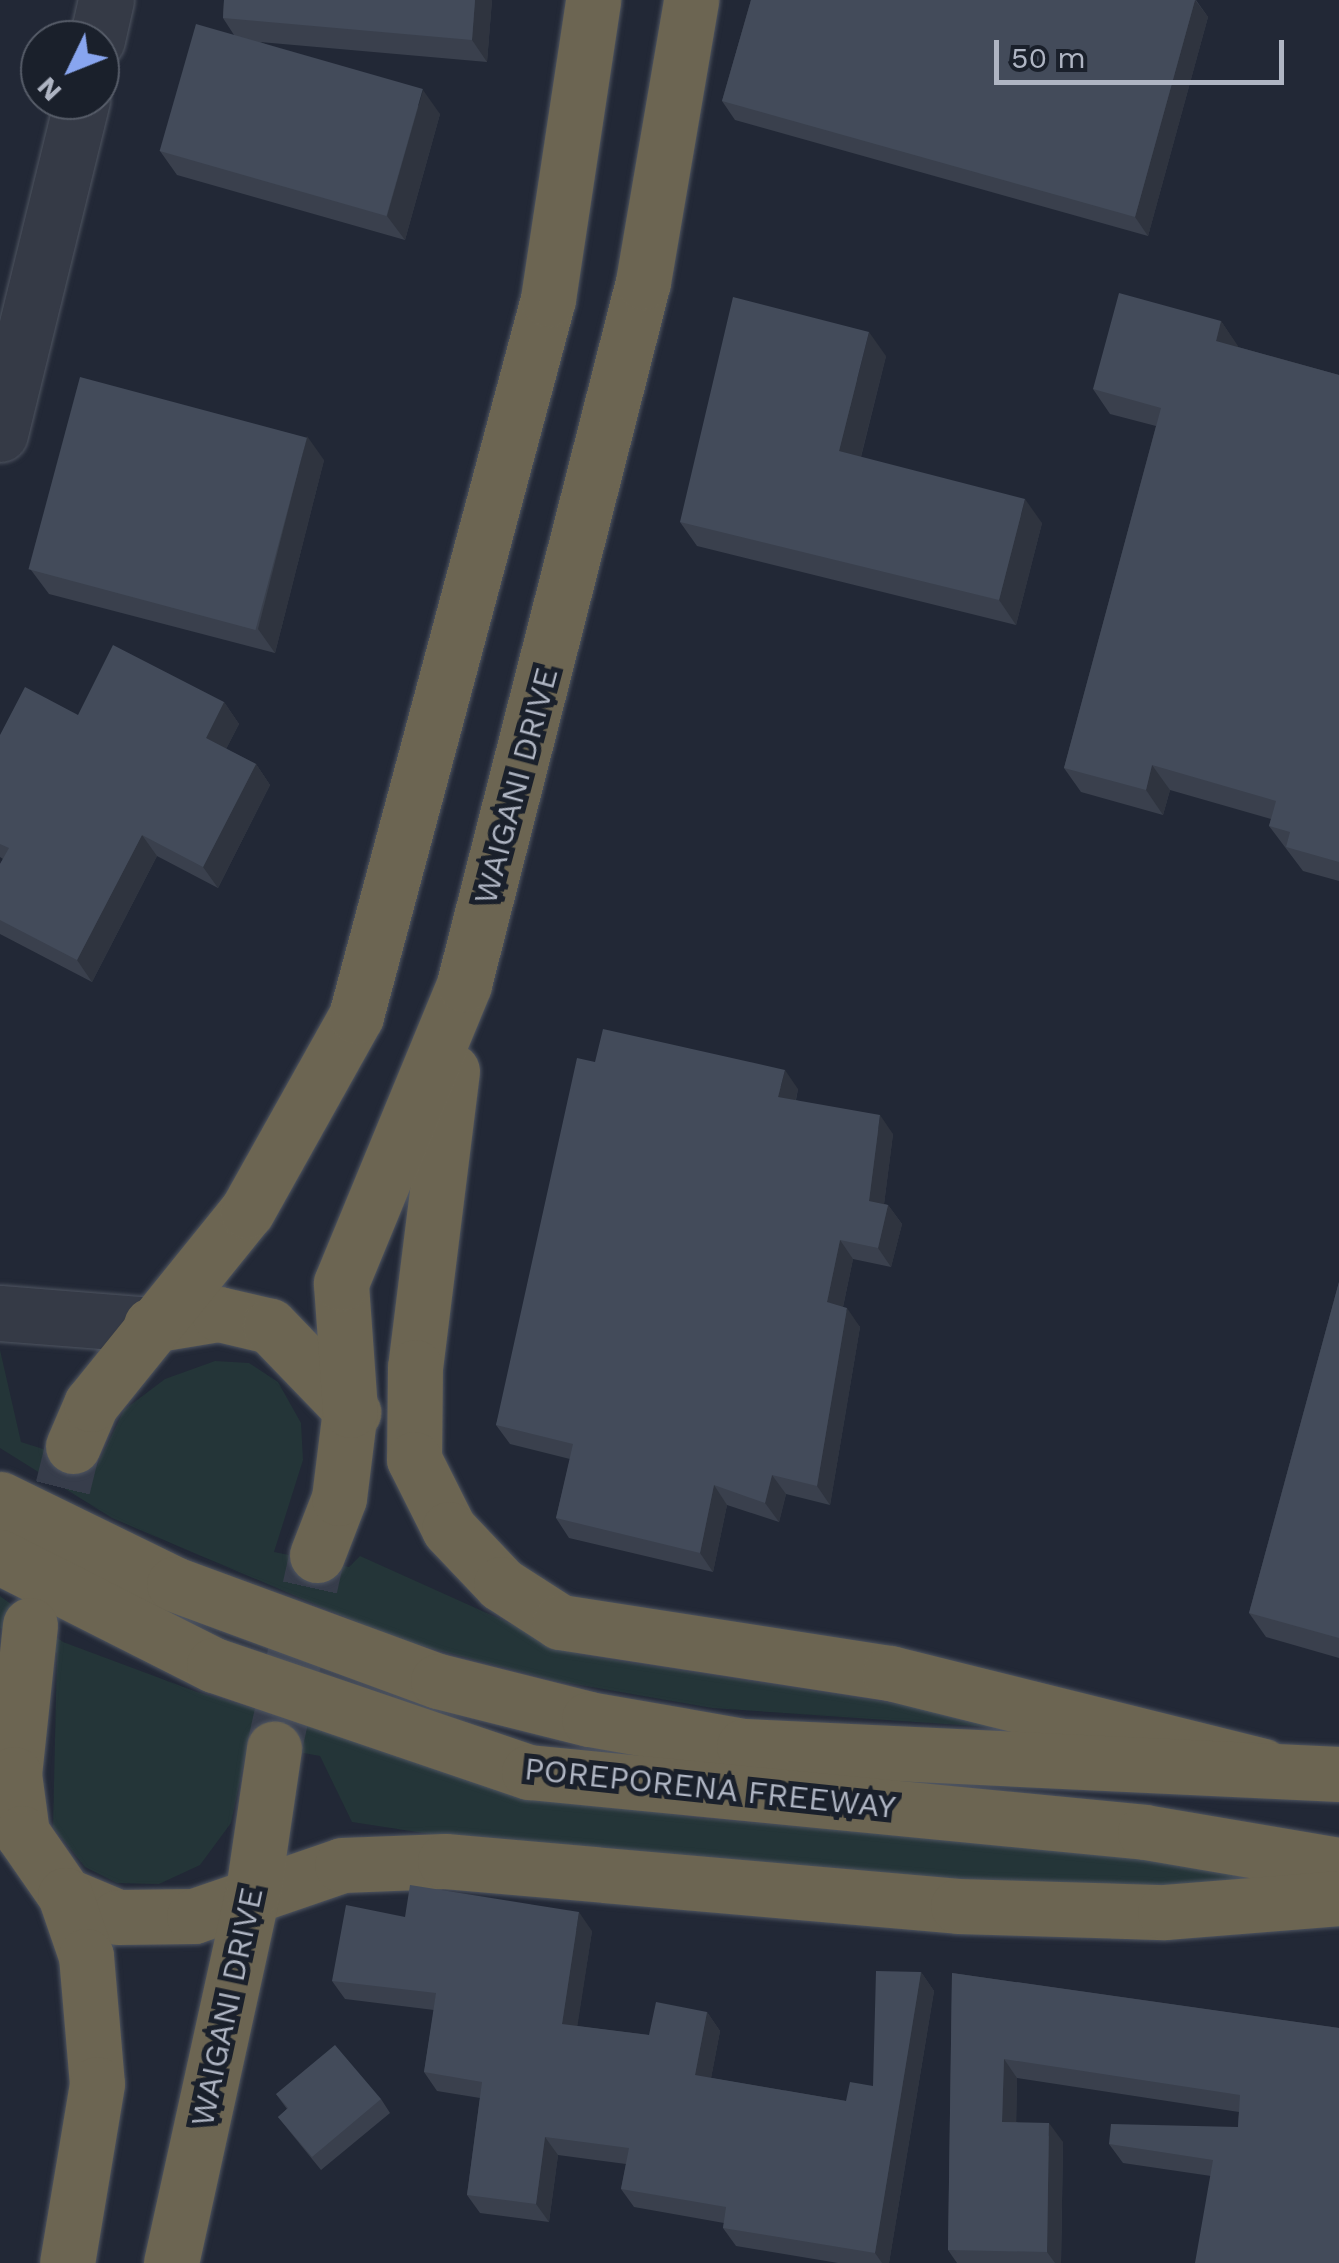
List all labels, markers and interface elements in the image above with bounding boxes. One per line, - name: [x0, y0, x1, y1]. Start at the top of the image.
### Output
- north arrow: [20, 20, 120, 120]
- scale bar: [999, 20, 1289, 82]
- text: 50 m: [1011, 40, 1086, 75]
- text: N: [30, 71, 68, 108]
- street label: WAIGANI DRIVE: [466, 664, 566, 908]
- street label: POREPORENA FREEWAY: [522, 1749, 898, 1827]
- street label: WAIGANI DRIVE: [183, 1884, 271, 2130]

